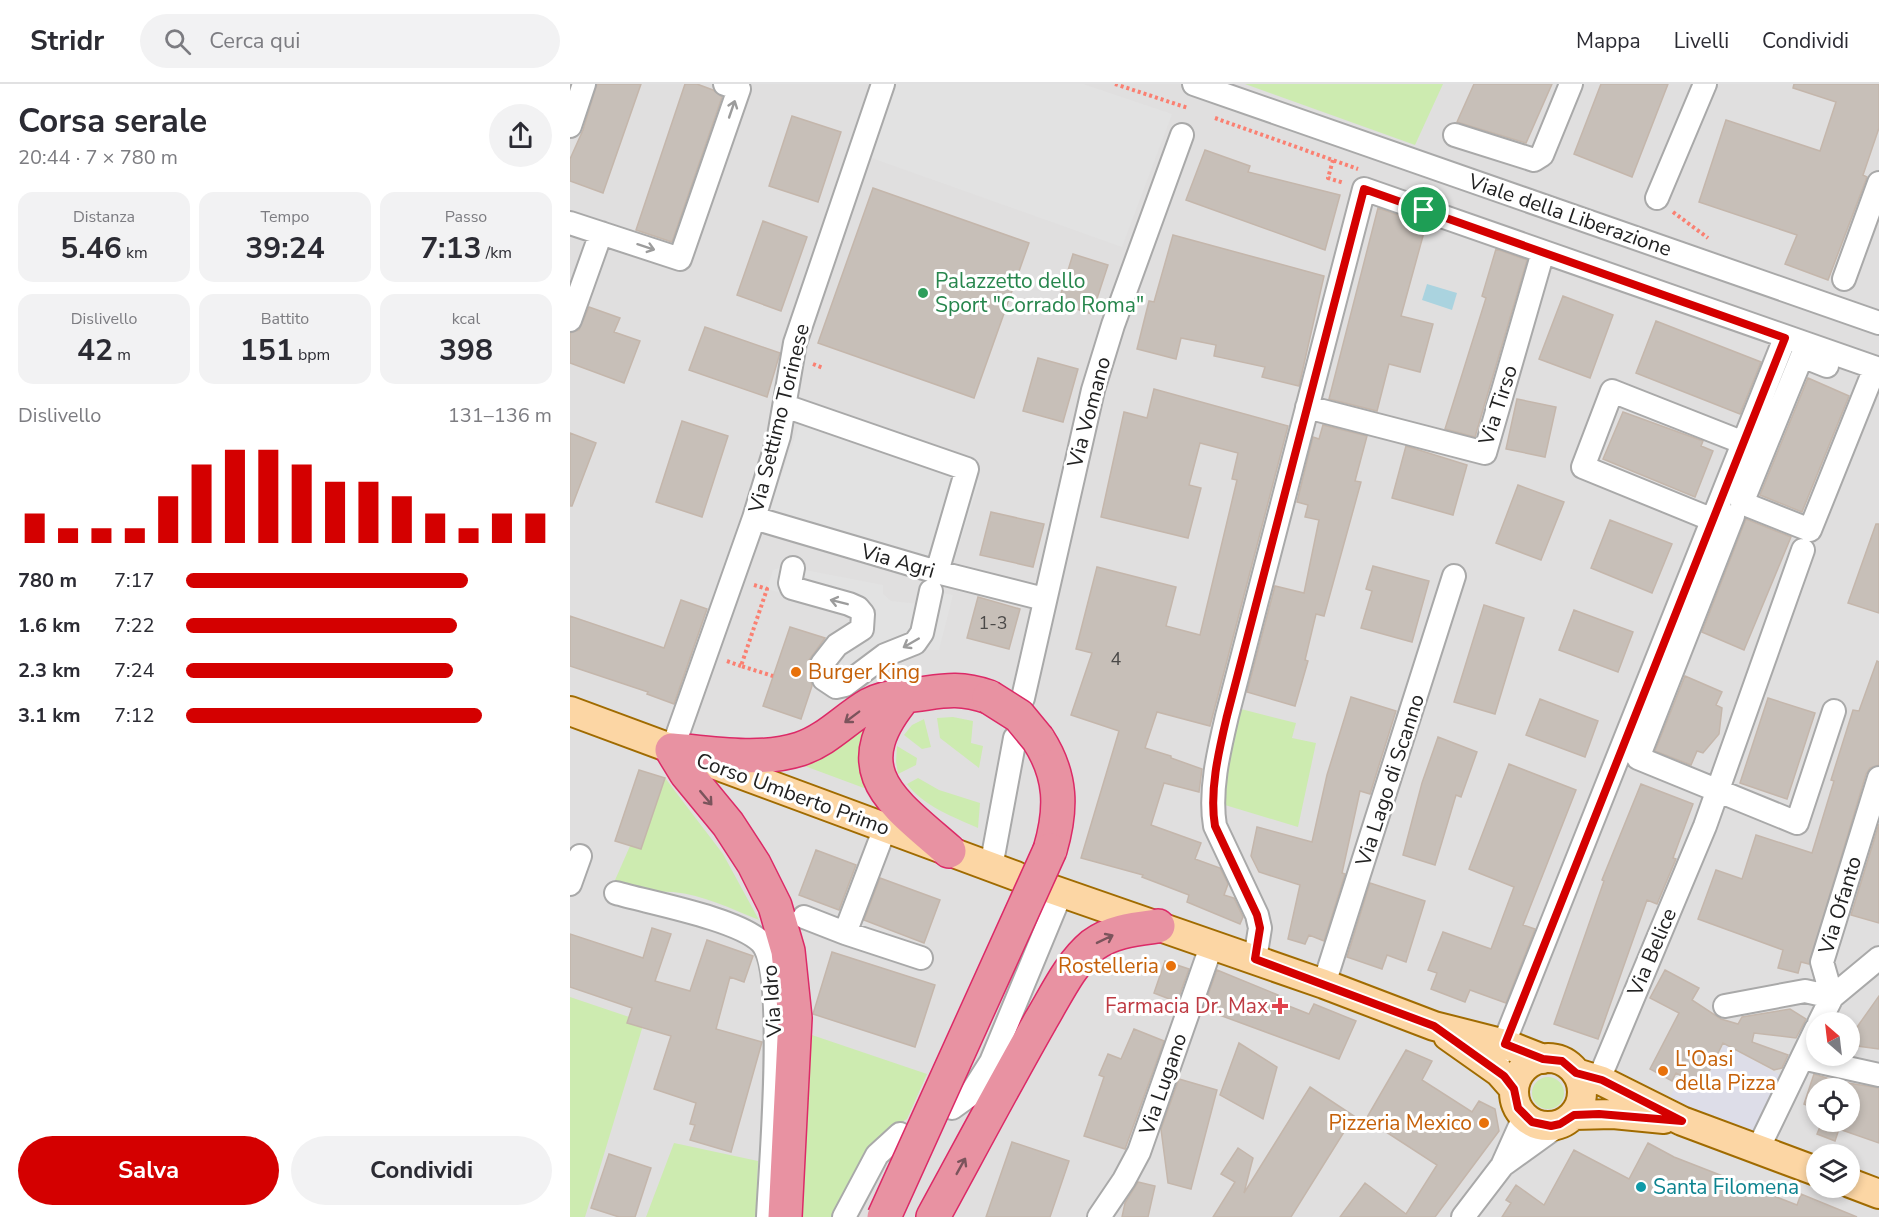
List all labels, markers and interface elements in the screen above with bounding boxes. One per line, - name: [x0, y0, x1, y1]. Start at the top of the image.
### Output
- search box: [140, 14, 560, 68]
- text: Stridr: [30, 22, 104, 60]
- icon: search: [161, 25, 194, 58]
- text: Cerca qui: [209, 26, 300, 56]
- text: Mappa: [1576, 27, 1641, 55]
- text: Livelli: [1674, 27, 1729, 55]
- text: Condividi: [1762, 27, 1849, 55]
- text: Corsa serale: [18, 99, 207, 144]
- one-way arrow: [727, 100, 738, 119]
- button: share: [489, 104, 552, 167]
- text: 20:44 · 7 × 780 m: [18, 144, 178, 171]
- street label: Viale della Liberazione: [1464, 167, 1675, 263]
- pin: [1398, 184, 1449, 235]
- icon: arrive: [1407, 193, 1440, 226]
- text: Distanza: [73, 206, 135, 228]
- text: Tempo: [261, 206, 309, 228]
- text: Passo: [445, 206, 487, 228]
- text: 5.46: [60, 228, 122, 269]
- text: 39:24: [245, 228, 325, 269]
- text: 7:13: [420, 228, 482, 269]
- text: km: [122, 242, 148, 264]
- text: /km: [482, 242, 512, 264]
- one-way arrow: [636, 242, 655, 253]
- place label: Palazzetto dello Sport "Corrado Roma": [935, 267, 1144, 319]
- marker: Palazzetto dello Sport "Corrado Roma": [916, 286, 930, 300]
- text: Dislivello: [71, 308, 137, 330]
- text: Battito: [261, 308, 309, 330]
- text: kcal: [452, 308, 480, 330]
- street label: Via Settimo Torinese: [742, 321, 816, 516]
- text: 42: [77, 330, 113, 371]
- text: 151: [240, 330, 294, 371]
- text: 398: [439, 330, 493, 371]
- text: m: [113, 344, 131, 366]
- text: bpm: [294, 344, 330, 366]
- street label: Via Vomano: [1061, 354, 1117, 471]
- street label: Via Tirso: [1472, 361, 1524, 450]
- text: Dislivello: [18, 402, 101, 429]
- text: 131–136 m: [448, 402, 552, 429]
- street label: Via Agri: [857, 537, 938, 585]
- text: 780 m: [18, 567, 77, 594]
- text: 7:17: [114, 567, 155, 594]
- one-way arrow: [830, 595, 849, 607]
- house number: 1-3: [978, 611, 1008, 635]
- text: 1.6 km: [18, 612, 81, 639]
- text: 7:22: [114, 612, 155, 639]
- one-way arrow: [903, 637, 920, 649]
- house number: 4: [1111, 647, 1122, 671]
- text: 2.3 km: [18, 657, 81, 684]
- text: 7:24: [114, 657, 155, 684]
- place label: Burger King: [808, 658, 920, 686]
- marker: Burger King: [789, 665, 803, 679]
- street label: Via Lago di Scanno: [1349, 690, 1431, 871]
- text: 3.1 km: [18, 702, 81, 729]
- text: 7:12: [114, 702, 155, 729]
- one-way arrow: [845, 711, 861, 723]
- street label: Corso Umberto Primo: [692, 746, 894, 842]
- one-way arrow: [699, 790, 713, 805]
- street label: Via Ofanto: [1812, 853, 1868, 958]
- street label: Via Belice: [1621, 904, 1683, 1001]
- one-way arrow: [1096, 932, 1114, 944]
- place label: Rostelleria: [1058, 952, 1159, 980]
- marker: Rostelleria: [1164, 959, 1178, 973]
- street label: Via Idro: [756, 964, 789, 1039]
- place label: Farmacia Dr. Max: [1105, 992, 1268, 1020]
- marker: Farmacia Dr. Max: [1273, 999, 1287, 1013]
- north arrow: [1806, 1012, 1860, 1066]
- map controls: [1806, 1012, 1860, 1198]
- street label: Via Lugano: [1132, 1029, 1193, 1140]
- place label: L'Oasi della Pizza: [1675, 1045, 1776, 1097]
- marker: L'Oasi della Pizza: [1656, 1064, 1670, 1078]
- button: locate: [1806, 1078, 1860, 1132]
- place label: Pizzeria Mexico: [1328, 1109, 1472, 1137]
- marker: Pizzeria Mexico: [1477, 1116, 1491, 1130]
- button: Salva: [18, 1136, 279, 1205]
- button: Condividi: [291, 1136, 552, 1205]
- button: layers: [1806, 1144, 1860, 1198]
- one-way arrow: [956, 1157, 968, 1174]
- place label: Santa Filomena: [1653, 1173, 1799, 1201]
- marker: Santa Filomena: [1634, 1180, 1648, 1194]

